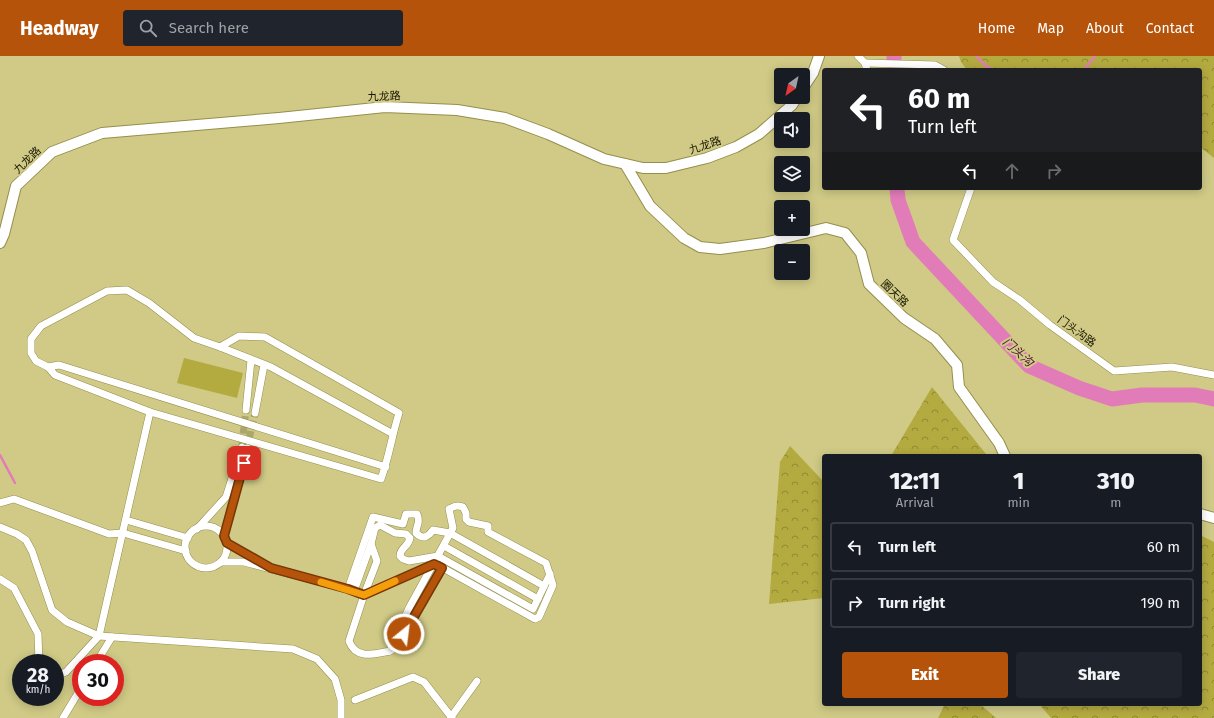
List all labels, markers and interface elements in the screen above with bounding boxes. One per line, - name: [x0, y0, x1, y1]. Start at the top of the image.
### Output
- search box: [123, 10, 403, 46]
- text: Headway: [20, 17, 99, 40]
- icon: search: [137, 17, 159, 39]
- text: Search here: [169, 19, 249, 37]
- text: Home: [978, 20, 1015, 37]
- text: Map: [1037, 20, 1064, 37]
- text: About: [1086, 20, 1124, 37]
- text: Contact: [1146, 20, 1194, 37]
- north arrow: [774, 68, 810, 104]
- map controls: [774, 68, 810, 280]
- text: 60 m: [908, 82, 970, 115]
- icon: left: [842, 84, 894, 136]
- street label: 九龙路: [367, 89, 401, 104]
- button: sound: [774, 112, 810, 148]
- text: Turn left: [908, 116, 977, 138]
- street label: 九龙路: [687, 134, 723, 157]
- street label: 九龙路: [11, 144, 44, 176]
- button: layers: [774, 156, 810, 192]
- icon: left: [959, 160, 981, 182]
- icon: ahead: [1001, 160, 1023, 182]
- icon: right: [1043, 160, 1065, 182]
- button: +: [774, 200, 810, 236]
- button: −: [774, 244, 810, 280]
- street label: 圈天路: [878, 277, 911, 309]
- street label: 门头沟路: [1055, 313, 1098, 350]
- water label: 门头沟: [1000, 335, 1037, 371]
- pin: [227, 446, 261, 480]
- icon: arrive: [233, 452, 255, 474]
- text: 12:11: [889, 467, 940, 495]
- text: 1: [1013, 467, 1024, 495]
- text: 310: [1097, 467, 1135, 495]
- text: Arrival: [896, 495, 934, 510]
- text: min: [1007, 495, 1030, 510]
- text: m: [1110, 495, 1122, 510]
- icon: left: [844, 536, 866, 558]
- text: Turn left: [878, 538, 936, 556]
- text: 60 m: [1147, 538, 1180, 556]
- icon: right: [844, 592, 866, 614]
- text: Turn right: [878, 594, 945, 612]
- text: 190 m: [1140, 594, 1180, 612]
- position arrow: [383, 613, 425, 655]
- button: Exit: [842, 652, 1008, 698]
- button: Share: [1016, 652, 1182, 698]
- speed limit sign: 30: [72, 654, 124, 706]
- text: 28: [27, 663, 49, 687]
- text: km/h: [26, 684, 50, 696]

